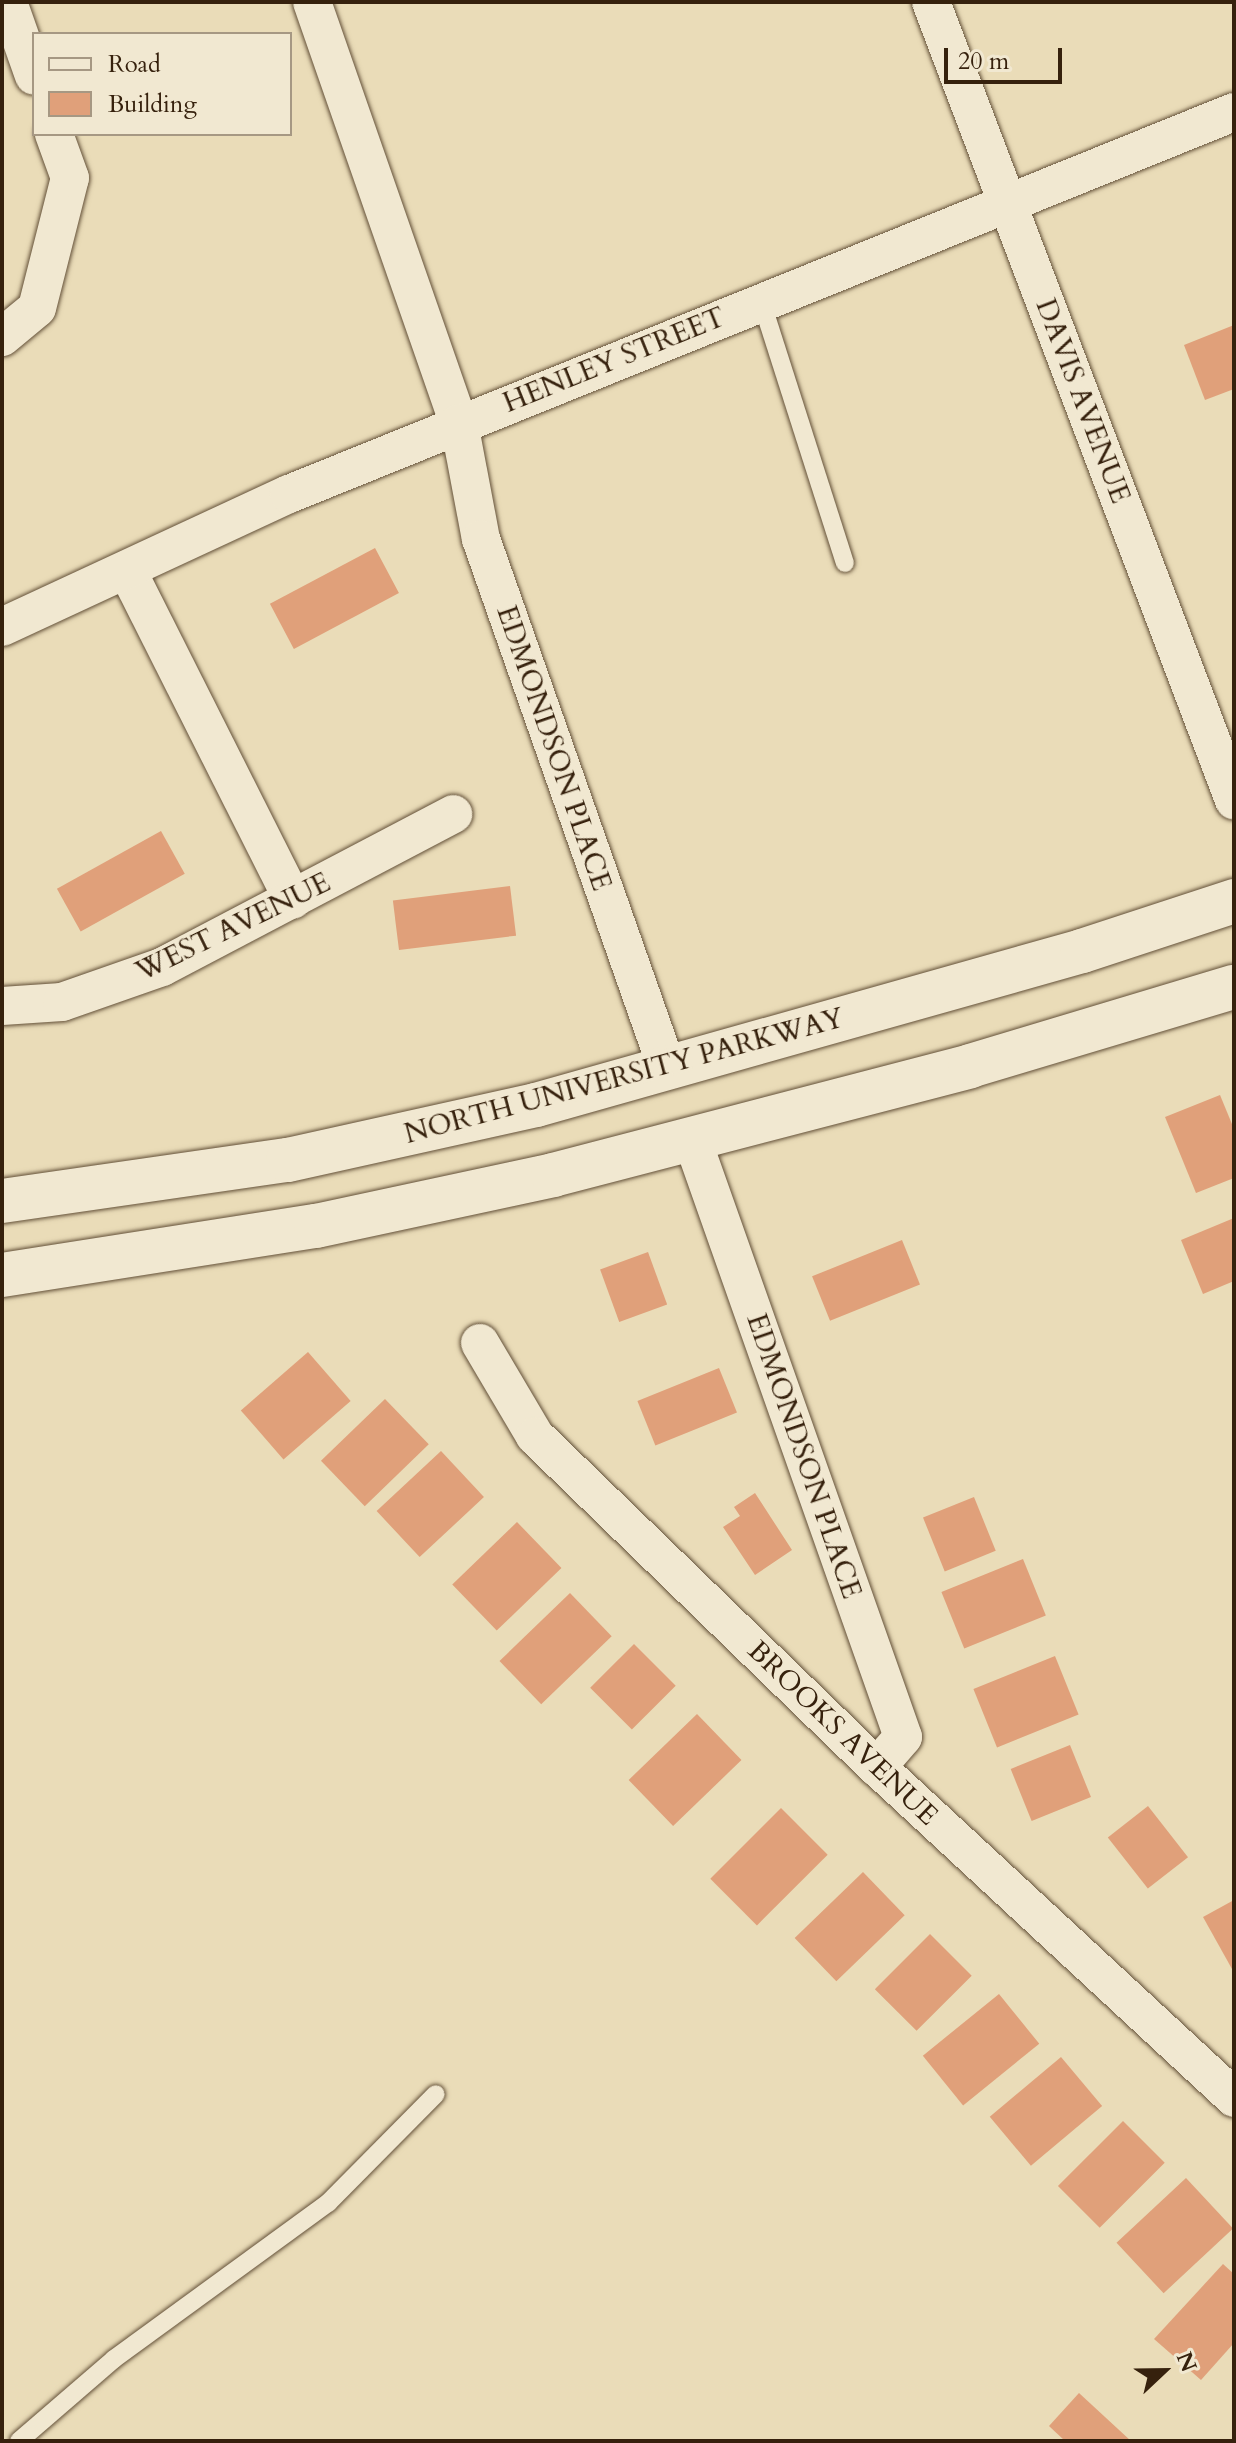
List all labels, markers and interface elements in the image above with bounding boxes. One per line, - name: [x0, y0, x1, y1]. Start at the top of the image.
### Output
- legend: [32, 32, 292, 136]
- scale bar: [948, 32, 1066, 82]
- text: 20 m: [958, 45, 1009, 78]
- text: Road: [108, 48, 161, 81]
- text: Building: [108, 88, 197, 121]
- street label: DAVIS AVENUE: [1029, 294, 1137, 508]
- street label: HENLEY STREET: [498, 300, 730, 420]
- street label: EDMONDSON PLACE: [489, 601, 619, 895]
- street label: WEST AVENUE: [130, 865, 336, 989]
- street label: NORTH UNIVERSITY PARKWAY: [401, 1001, 847, 1151]
- street label: EDMONDSON PLACE: [739, 1309, 869, 1603]
- street label: BROOKS AVENUE: [741, 1634, 945, 1832]
- north arrow: [1124, 2331, 1204, 2411]
- text: N: [1169, 2348, 1204, 2376]

